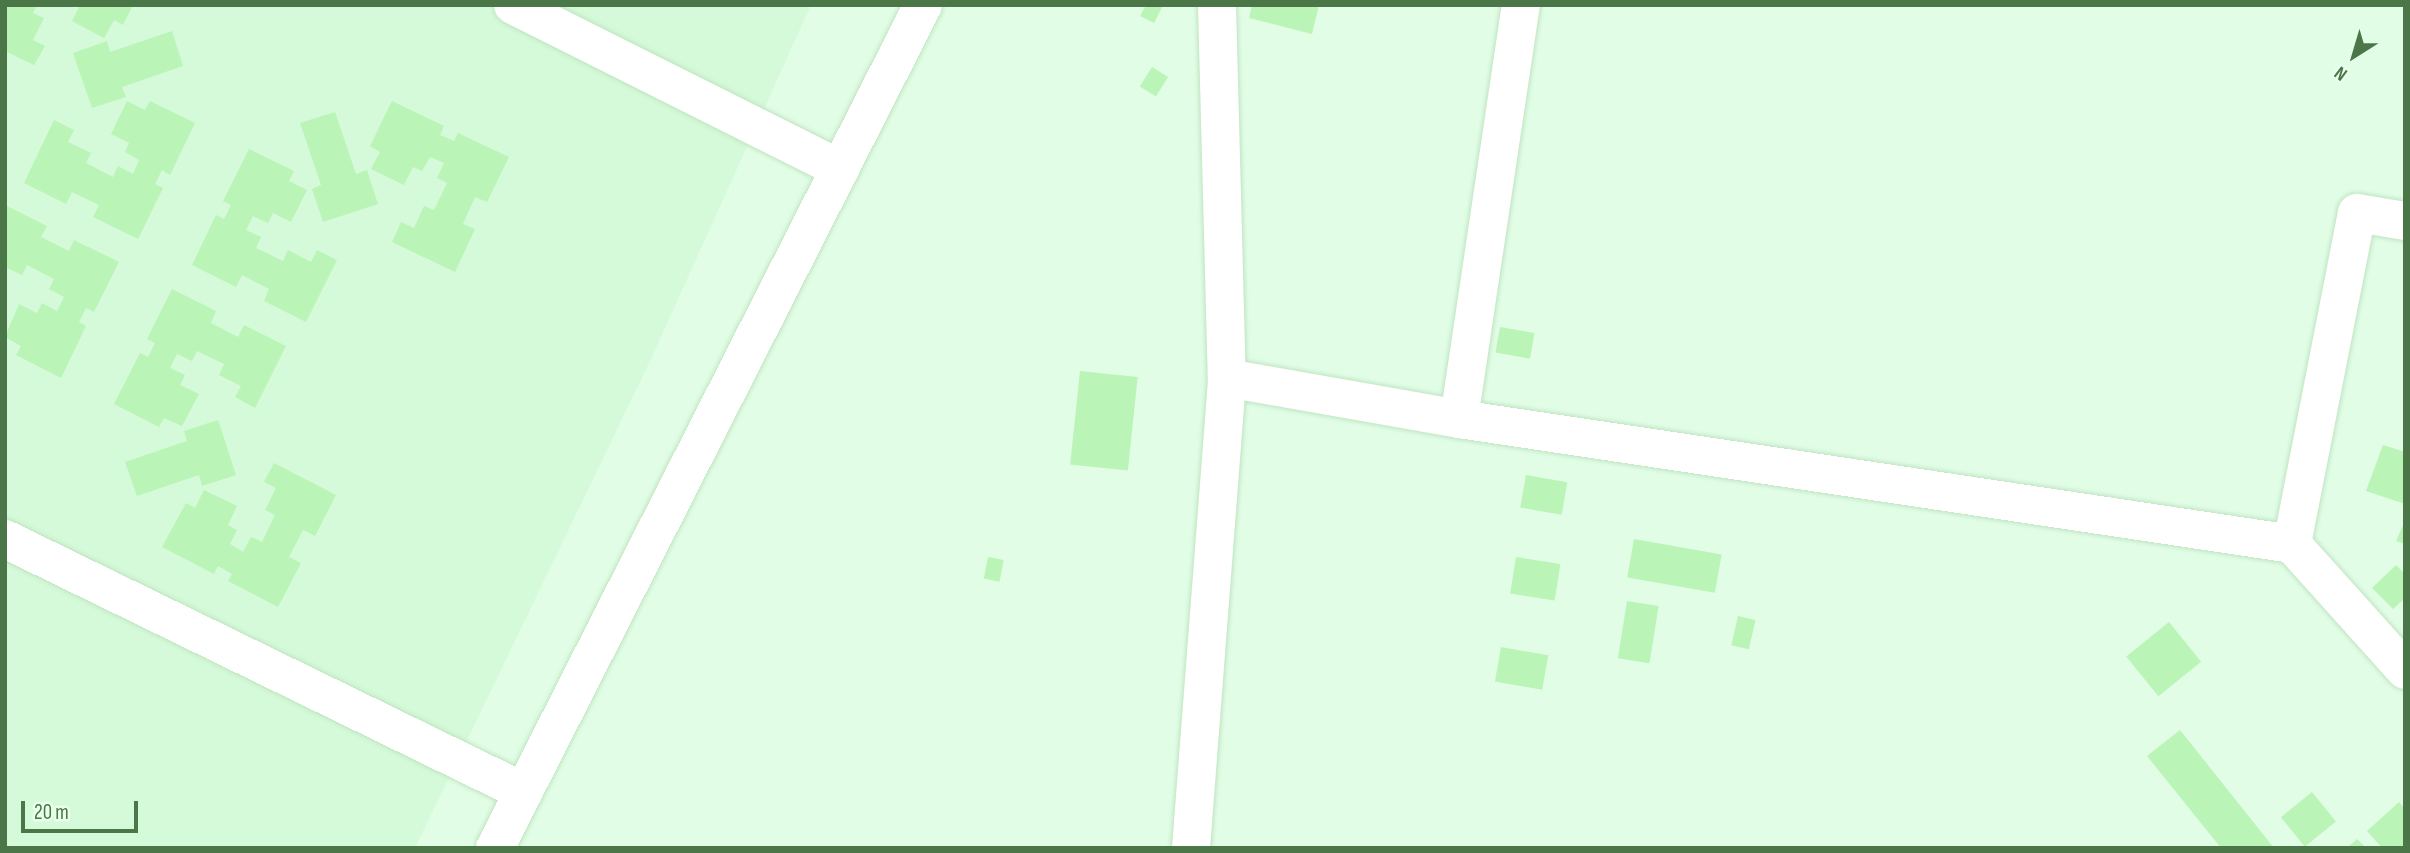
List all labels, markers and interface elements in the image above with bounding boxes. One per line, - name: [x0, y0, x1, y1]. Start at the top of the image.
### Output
- north arrow: [2319, 21, 2389, 91]
- text: N: [2330, 61, 2352, 85]
- scale bar: [24, 786, 142, 830]
- text: 20 m: [34, 800, 69, 825]

